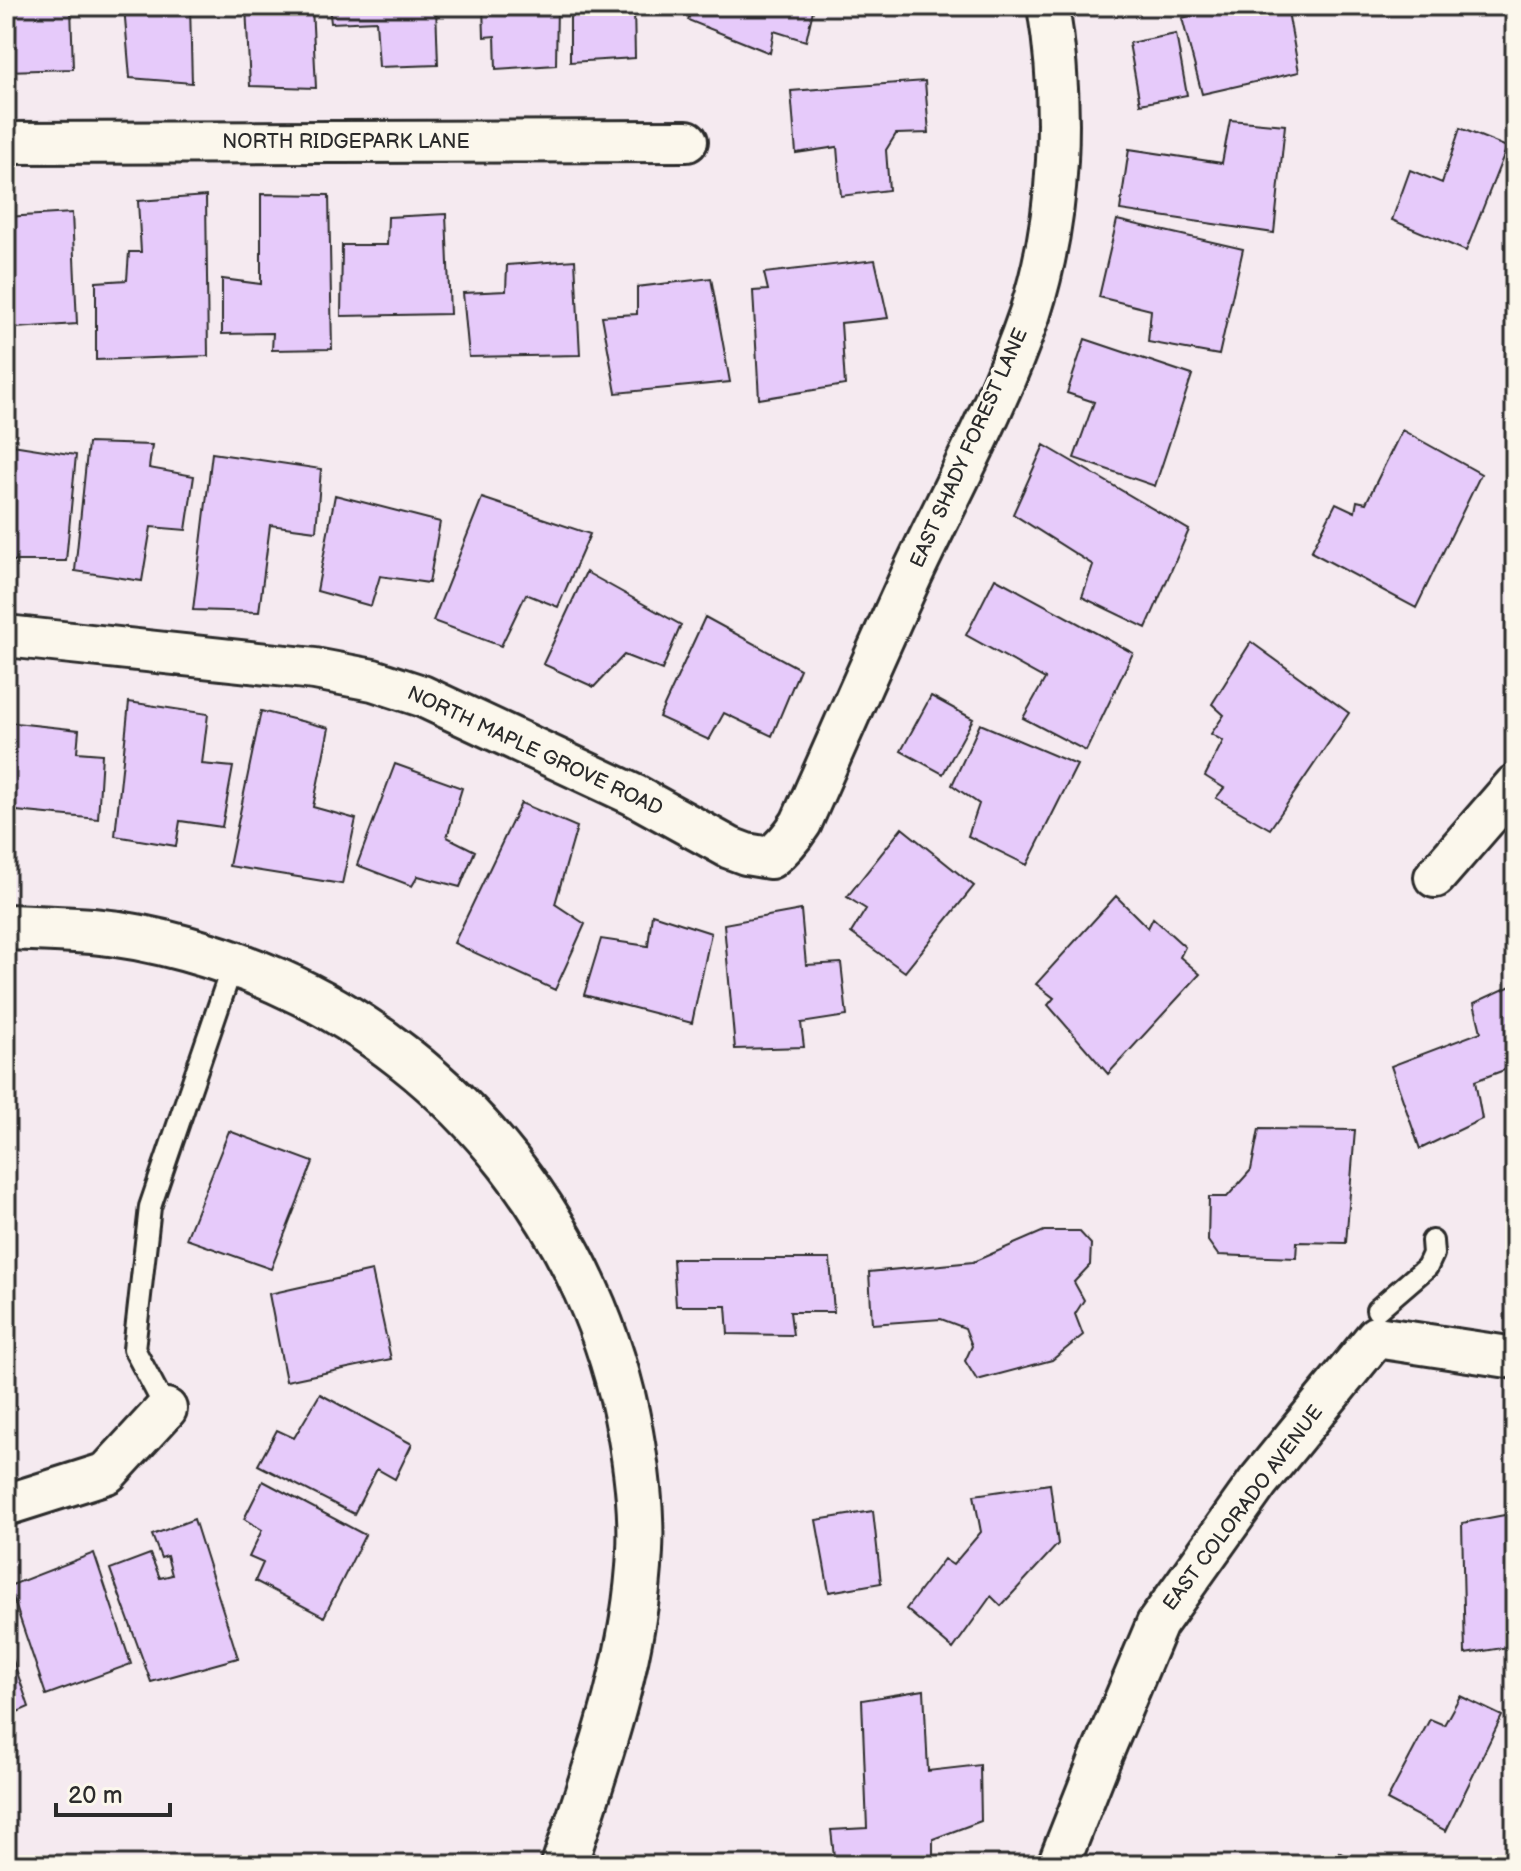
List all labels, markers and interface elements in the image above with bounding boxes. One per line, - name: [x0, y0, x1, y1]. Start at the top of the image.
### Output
- street label: NORTH RIDGEPARK LANE: [222, 130, 470, 154]
- street label: EAST SHADY FOREST LANE: [905, 325, 1033, 571]
- street label: NORTH MAPLE GROVE ROAD: [403, 681, 667, 821]
- street label: EAST COLORADO AVENUE: [1158, 1401, 1328, 1615]
- scale bar: [56, 1767, 170, 1817]
- text: 20 m: [68, 1781, 123, 1810]

